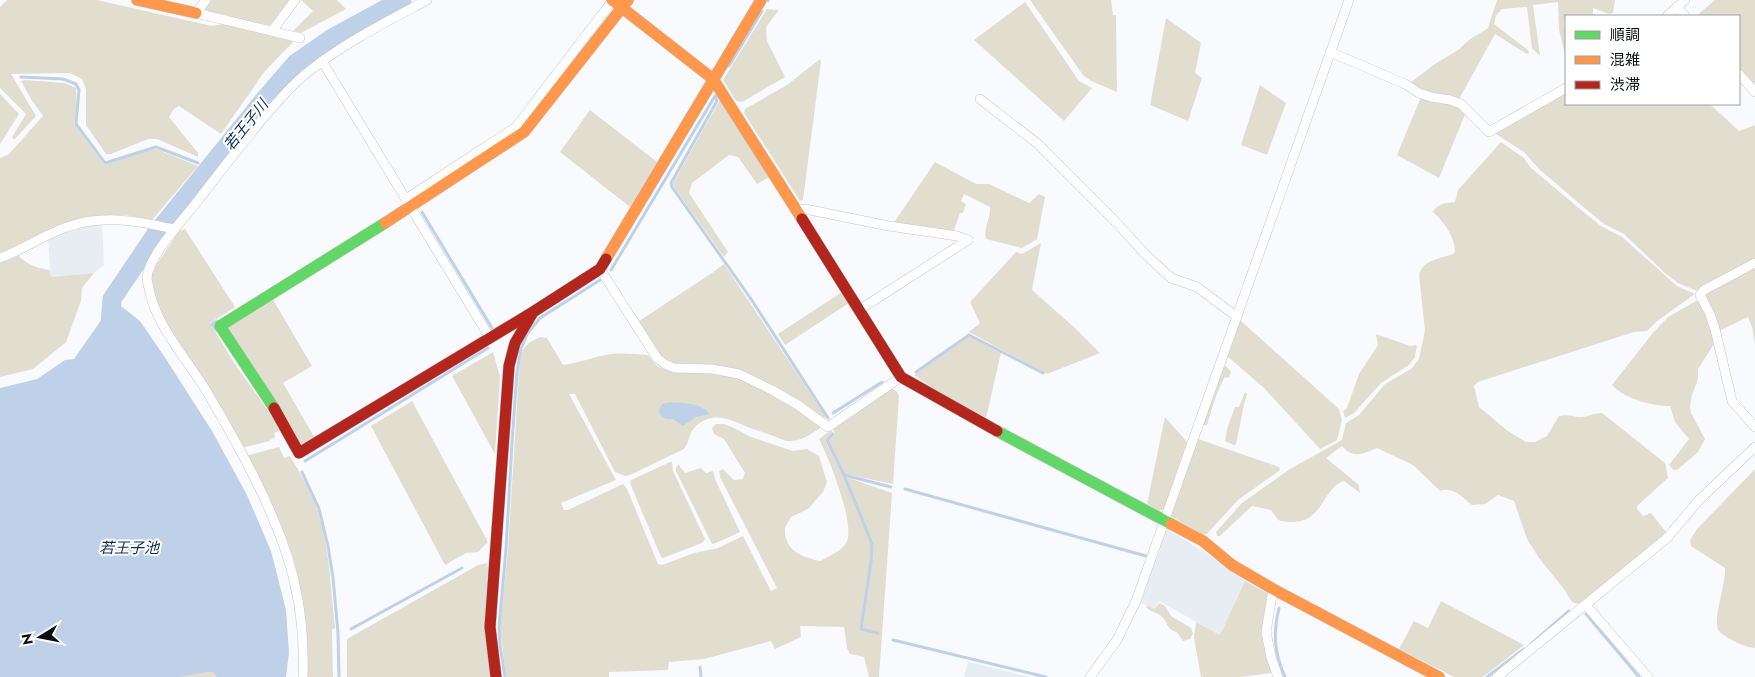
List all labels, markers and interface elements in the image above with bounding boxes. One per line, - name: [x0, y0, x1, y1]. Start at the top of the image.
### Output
- legend: [1565, 15, 1740, 105]
- text: 順調: [1610, 24, 1640, 46]
- text: 混雑: [1610, 49, 1640, 71]
- text: 渋滞: [1610, 74, 1640, 96]
- water label: 若王子川: [219, 93, 275, 155]
- water label: 若王子池: [99, 537, 161, 559]
- north arrow: [15, 612, 65, 662]
- text: N: [16, 632, 38, 646]

